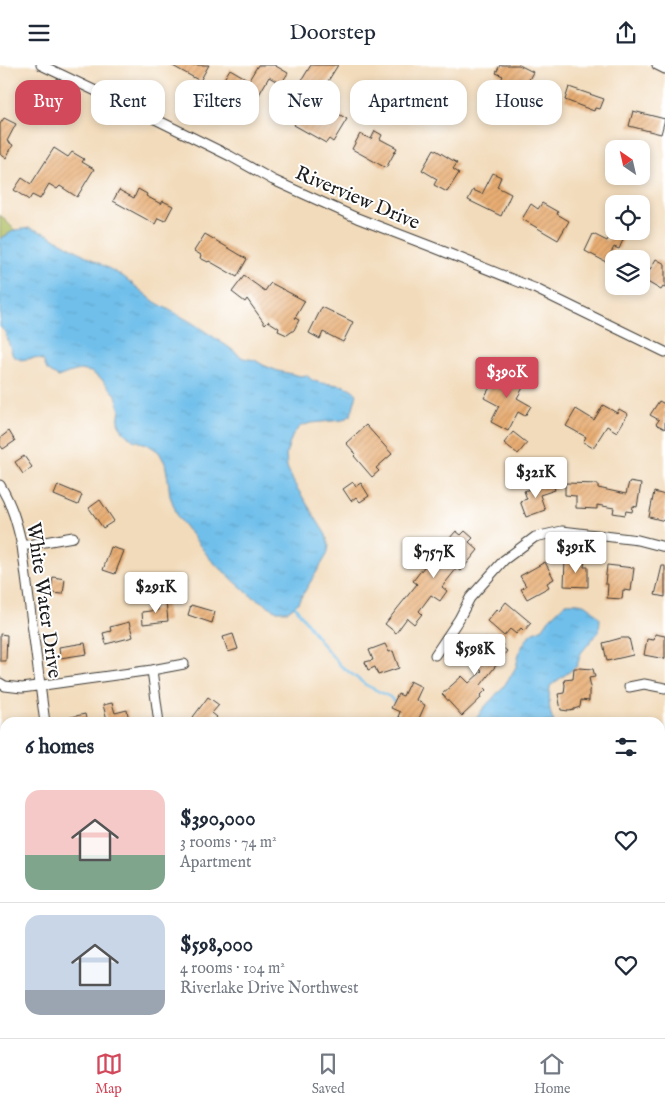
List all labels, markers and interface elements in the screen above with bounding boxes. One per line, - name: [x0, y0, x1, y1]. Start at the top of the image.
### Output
- icon: menu: [25, 19, 53, 47]
- text: Doorstep: [289, 19, 376, 47]
- icon: share: [612, 19, 640, 47]
- chip: Buy: [15, 80, 81, 125]
- chip: Rent: [91, 80, 165, 125]
- chip: Filters: [175, 80, 259, 125]
- chip: New: [269, 80, 340, 125]
- chip: Apartment: [350, 80, 467, 125]
- chip: House: [477, 80, 562, 125]
- north arrow: [605, 140, 650, 185]
- map controls: [605, 140, 650, 295]
- street label: Riverview Drive: [291, 161, 424, 236]
- button: locate: [605, 195, 650, 240]
- button: layers: [605, 250, 650, 295]
- pin: $390K: [472, 357, 542, 399]
- text: $390K: [486, 363, 528, 383]
- pin: $321K: [501, 457, 571, 499]
- text: $321K: [516, 463, 556, 483]
- street label: White Water Drive: [20, 521, 67, 680]
- pin: $391K: [541, 531, 611, 574]
- pin: $757K: [399, 537, 469, 579]
- text: $391K: [556, 538, 596, 558]
- text: $757K: [413, 543, 455, 563]
- pin: $291K: [121, 571, 191, 614]
- text: $291K: [136, 578, 176, 598]
- pin: $598K: [440, 633, 510, 676]
- text: $598K: [455, 640, 495, 660]
- icon: filters: [612, 733, 640, 761]
- text: 6 homes: [25, 734, 94, 761]
- text: $390,000: [180, 806, 256, 833]
- icon: home: [65, 810, 125, 870]
- icon: heart: [612, 826, 640, 854]
- text: 3 rooms · 74 m²: [180, 833, 277, 853]
- text: Apartment: [180, 853, 251, 873]
- text: $598,000: [180, 932, 253, 959]
- icon: home: [65, 935, 125, 995]
- icon: heart: [612, 951, 640, 979]
- text: 4 rooms · 104 m²: [180, 959, 285, 979]
- text: Riverlake Drive Northwest: [180, 979, 358, 999]
- tab: Map: [95, 1050, 123, 1098]
- tab: Saved: [312, 1050, 345, 1098]
- tab: Home: [534, 1050, 570, 1098]

